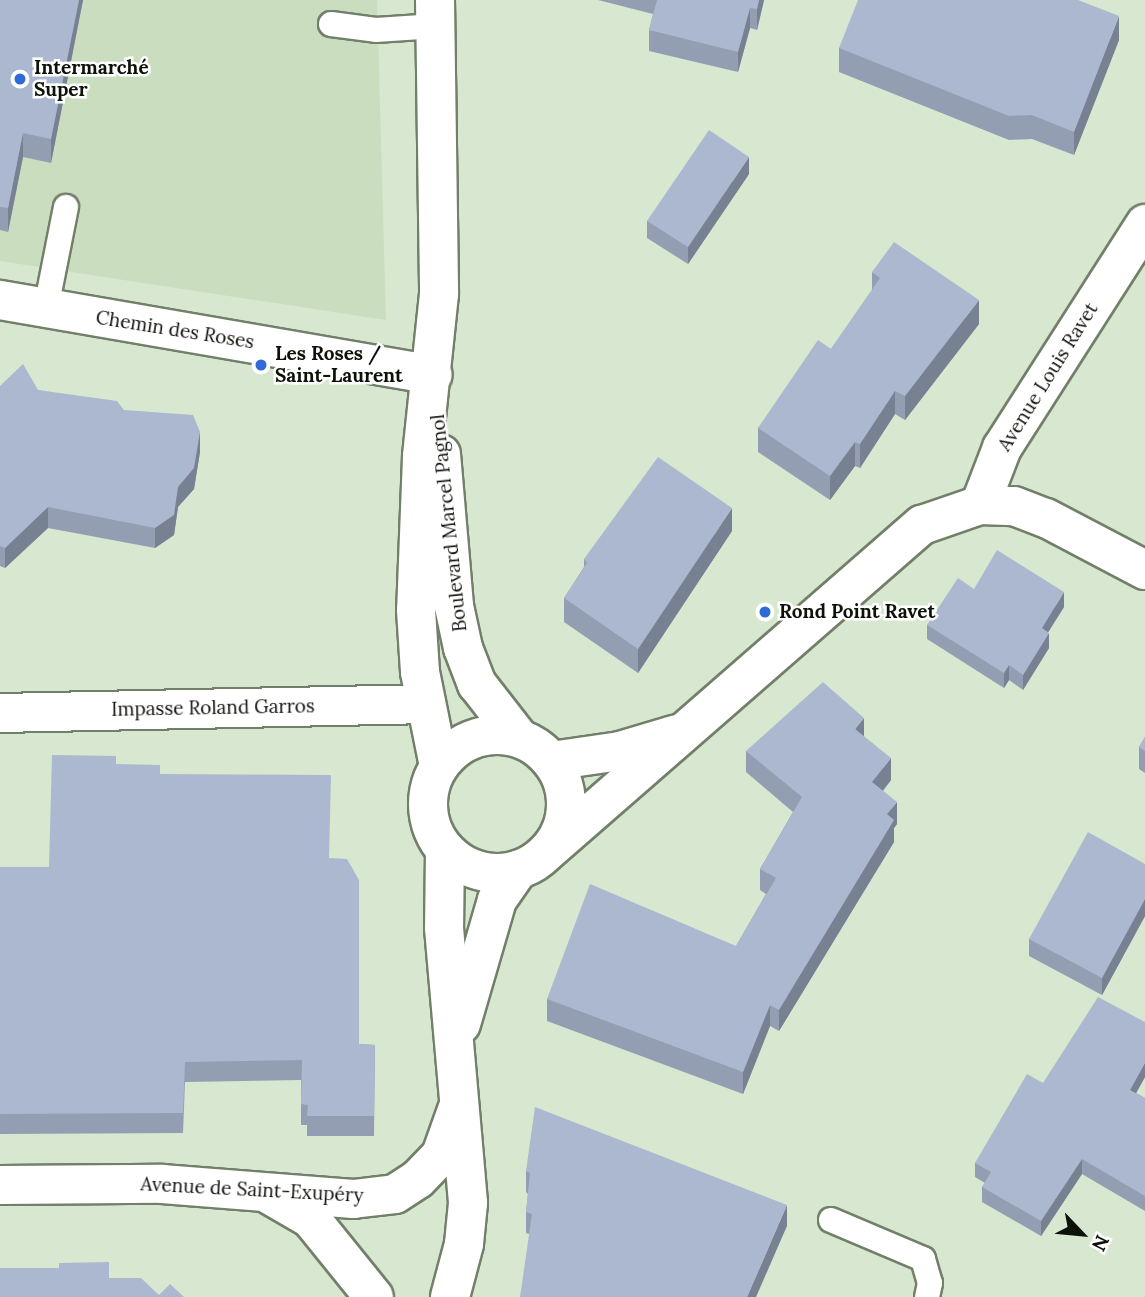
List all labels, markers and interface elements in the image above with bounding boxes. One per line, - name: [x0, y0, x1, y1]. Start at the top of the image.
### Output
- place label: Intermarché Super: [34, 57, 149, 101]
- marker: Intermarché Super: [12, 71, 28, 87]
- street label: Avenue Louis Ravet: [993, 299, 1103, 455]
- street label: Chemin des Roses: [94, 306, 256, 354]
- place label: Les Roses / Saint-Laurent: [275, 343, 403, 387]
- marker: Les Roses / Saint-Laurent: [253, 357, 269, 373]
- street label: Boulevard Marcel Pagnol: [426, 413, 472, 633]
- place label: Rond Point Ravet: [779, 601, 935, 623]
- marker: Rond Point Ravet: [757, 604, 773, 620]
- street label: Impasse Roland Garros: [111, 695, 315, 721]
- street label: Avenue de Saint-Exupéry: [140, 1173, 364, 1207]
- north arrow: [1047, 1199, 1117, 1269]
- text: N: [1087, 1231, 1115, 1255]

